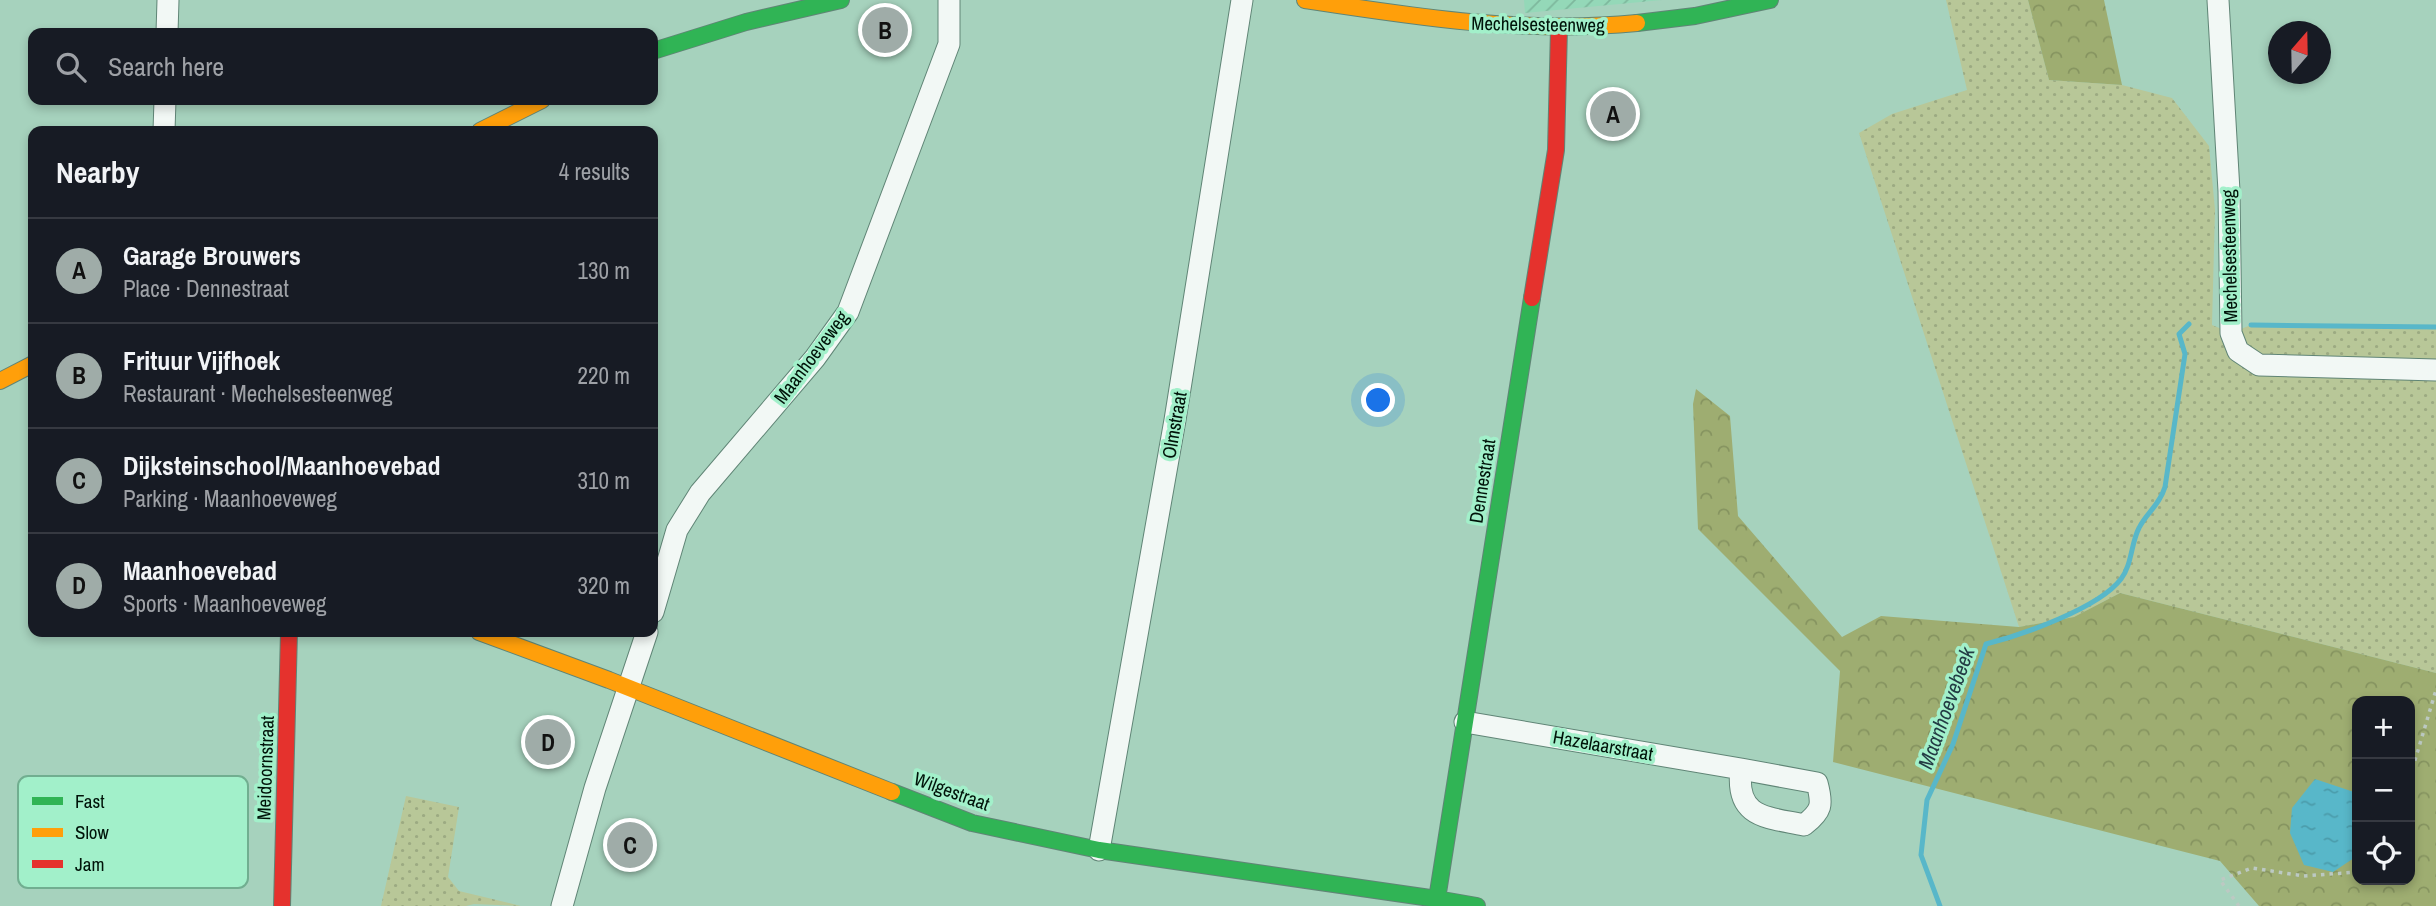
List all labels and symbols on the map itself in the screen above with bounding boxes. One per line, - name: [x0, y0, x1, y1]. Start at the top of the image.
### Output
- pin: B: [862, 4, 908, 56]
- street label: Mechelsesteenweg: [1471, 10, 1605, 38]
- north arrow: [2268, 21, 2331, 84]
- pin: A: [1590, 88, 1636, 140]
- street label: Mechelsesteenweg: [2215, 189, 2243, 323]
- street label: Maanhoeveweg: [768, 305, 855, 409]
- your location: [1361, 383, 1395, 417]
- street label: Olmstraat: [1155, 389, 1193, 461]
- street label: Dennestraat: [1463, 436, 1502, 525]
- water label: Maanhoevebeek: [1911, 642, 1982, 773]
- street label: Meidoornstraat: [250, 715, 280, 821]
- pin: D: [525, 716, 571, 768]
- street label: Hazelaarstraat: [1551, 723, 1656, 767]
- street label: Wilgestraat: [911, 765, 994, 817]
- legend: [18, 776, 248, 888]
- text: Fast: [75, 788, 105, 814]
- text: Slow: [75, 819, 110, 845]
- pin: C: [607, 819, 653, 871]
- text: Jam: [75, 851, 104, 877]

